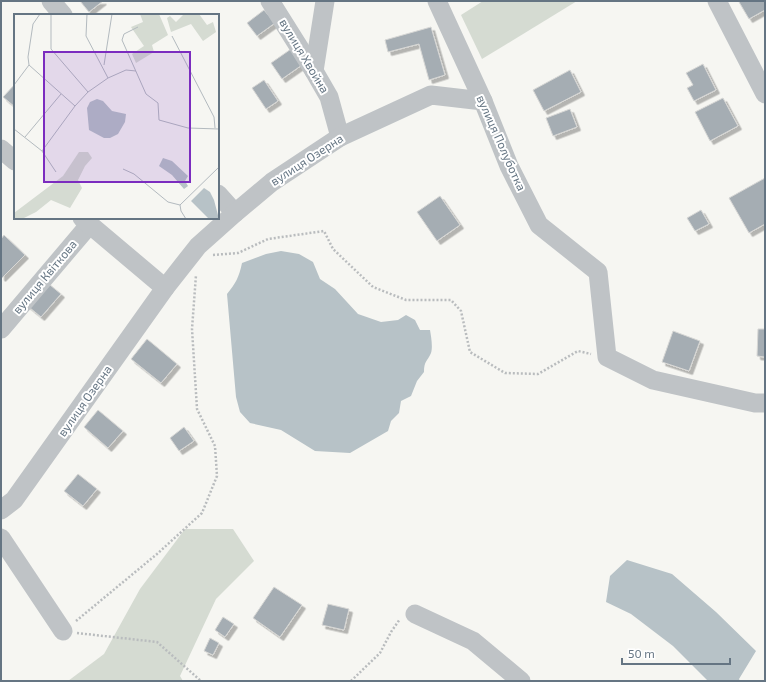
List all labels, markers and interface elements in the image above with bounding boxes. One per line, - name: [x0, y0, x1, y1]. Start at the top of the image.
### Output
- inset map: [14, 14, 219, 219]
- street label: вулиця Хвойна: [276, 16, 333, 96]
- street label: вулиця Полуботка: [474, 93, 529, 193]
- street label: вулиця Озерна: [268, 130, 346, 189]
- street label: вулиця Квіткова: [9, 237, 80, 317]
- street label: вулиця Озерна: [54, 362, 115, 439]
- scale bar: [622, 640, 730, 666]
- text: 50 m: [628, 646, 655, 660]

